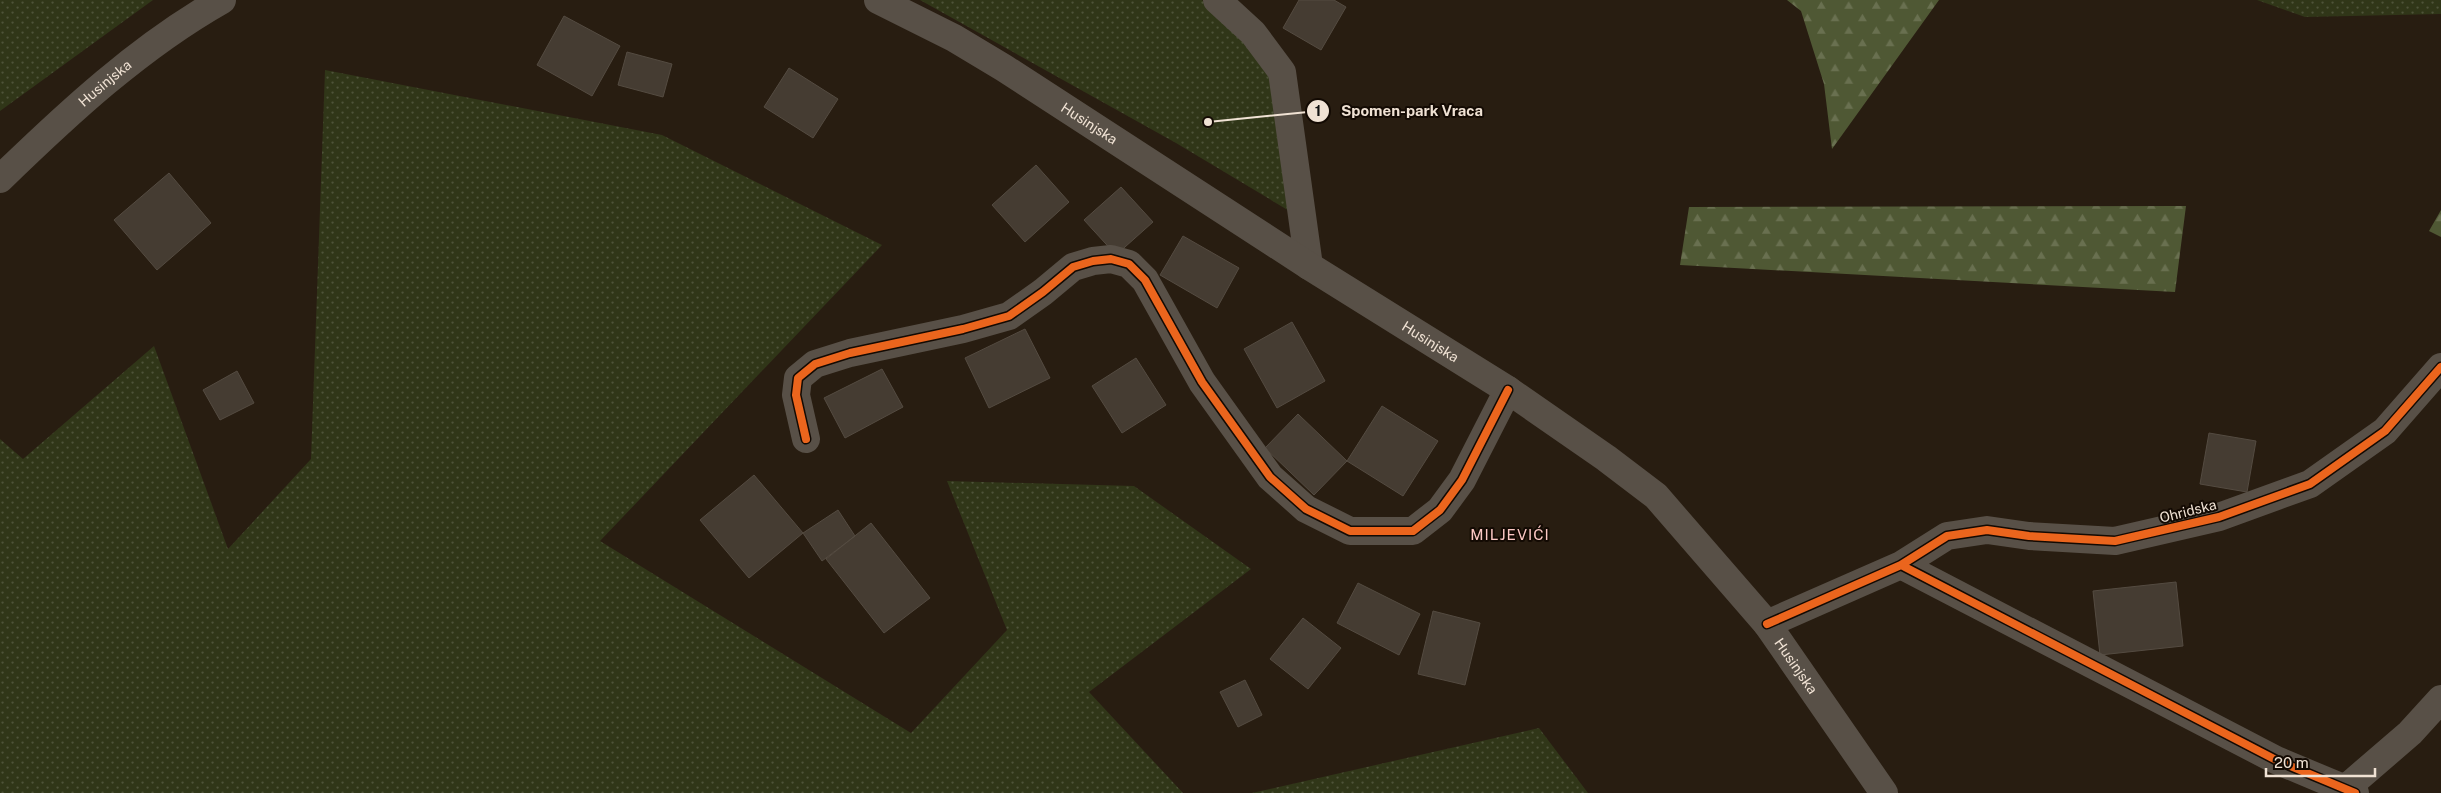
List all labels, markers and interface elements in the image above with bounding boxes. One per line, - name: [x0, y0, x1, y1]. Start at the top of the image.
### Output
- street label: Husinjska: [75, 57, 134, 110]
- callout: Spomen-park Vraca: [1306, 96, 1493, 126]
- street label: Husinjska: [1058, 99, 1120, 147]
- text: 1: [1315, 102, 1321, 119]
- text: Spomen-park Vraca: [1341, 102, 1483, 119]
- street label: Husinjska: [1399, 318, 1462, 365]
- street label: Ohridska: [2158, 496, 2218, 526]
- district label: MILJEVIĆI: [1470, 525, 1550, 543]
- street label: Husinjska: [1771, 635, 1821, 697]
- scale bar: [2266, 746, 2375, 778]
- text: 20 m: [2274, 754, 2309, 771]

